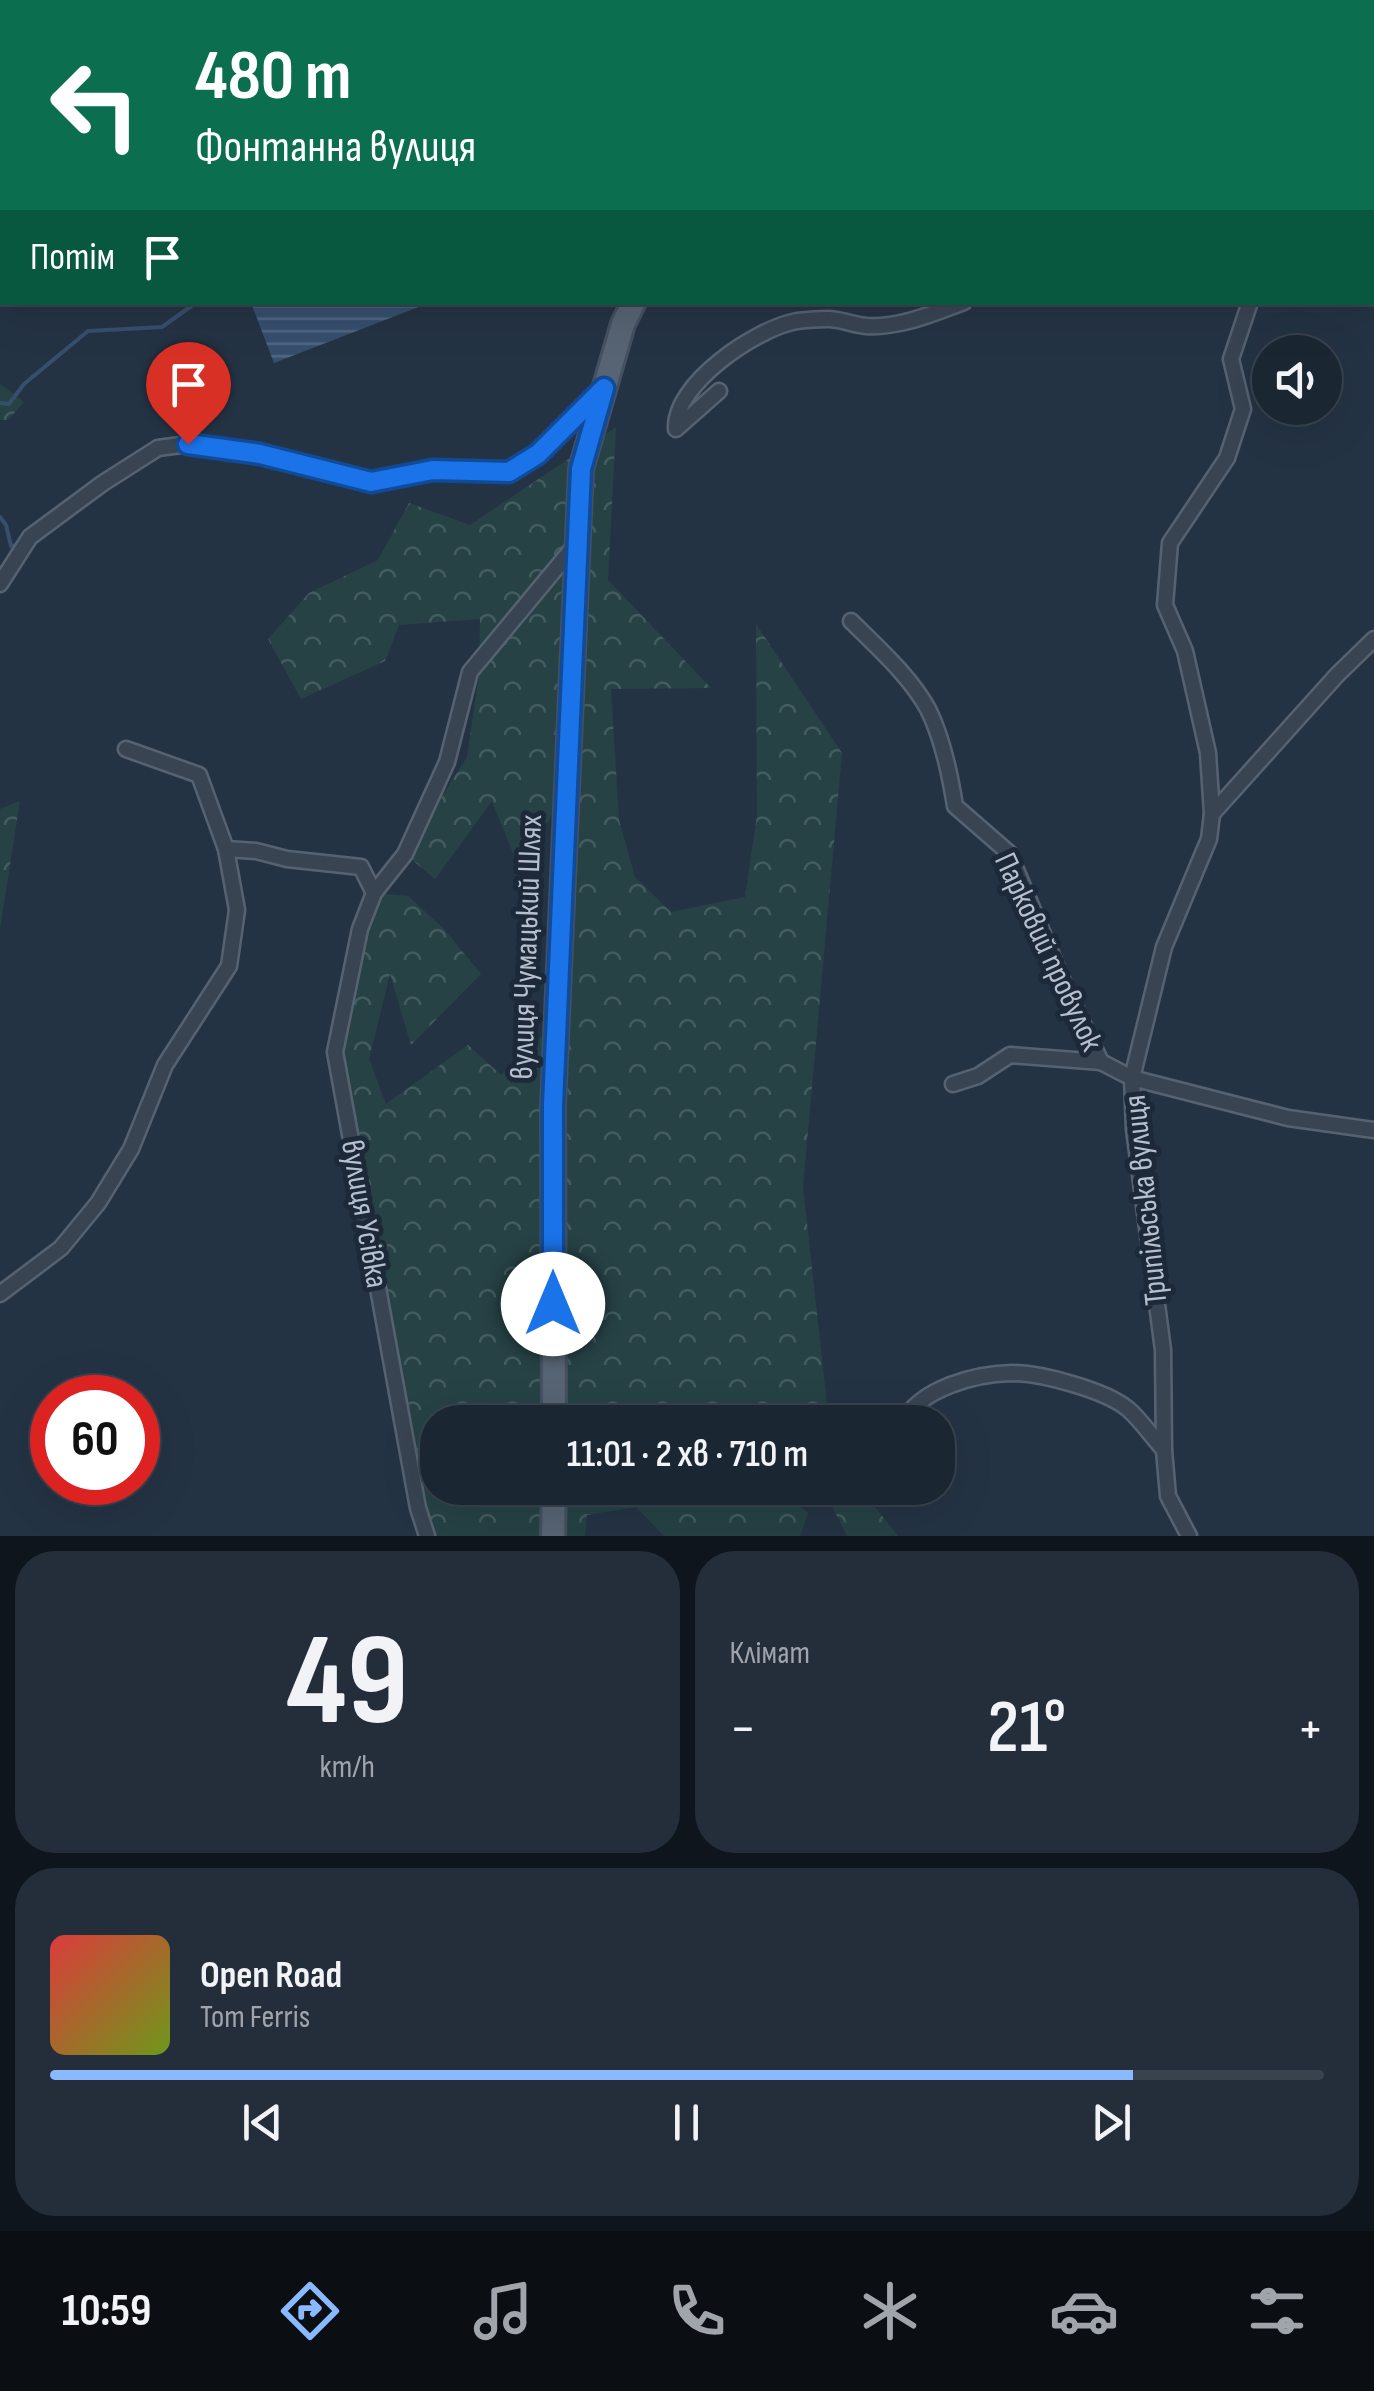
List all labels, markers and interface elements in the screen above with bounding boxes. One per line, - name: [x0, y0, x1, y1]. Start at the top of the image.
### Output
- text: 480 m: [195, 35, 351, 119]
- icon: left: [30, 40, 160, 170]
- text: Фонтанна вулиця: [195, 120, 476, 175]
- icon: arrive: [135, 230, 190, 285]
- text: Потім: [30, 235, 115, 280]
- map controls: [1252, 335, 1342, 425]
- button: sound: [1252, 335, 1342, 425]
- pin: [146, 342, 231, 445]
- icon: arrive: [161, 357, 216, 412]
- street label: вулиця Чумацький Шлях: [503, 814, 551, 1080]
- street label: Парковий провулок: [985, 847, 1111, 1058]
- street label: Трипільська вулиця: [1116, 1093, 1176, 1307]
- street label: вулиця Усівка: [332, 1137, 396, 1291]
- position arrow: [501, 1252, 605, 1356]
- speed limit sign: 60: [30, 1375, 160, 1505]
- text: 11:01 · 2 хв · 710 m: [567, 1432, 808, 1477]
- text: 49: [286, 1605, 408, 1761]
- text: Клімат: [730, 1634, 810, 1673]
- text: 21°: [987, 1683, 1066, 1774]
- text: −: [730, 1696, 756, 1763]
- text: +: [1297, 1696, 1324, 1763]
- text: km/h: [320, 1748, 375, 1787]
- text: Open Road: [200, 1953, 342, 1998]
- text: Tom Ferris: [200, 1998, 310, 2037]
- icon: previous: [235, 2095, 290, 2150]
- icon: pause: [659, 2095, 714, 2150]
- icon: next: [1084, 2095, 1139, 2150]
- icon: directions: [275, 2276, 345, 2346]
- icon: music: [468, 2276, 538, 2346]
- icon: phone: [662, 2276, 732, 2346]
- icon: climate: [855, 2276, 925, 2346]
- icon: car: [1049, 2276, 1119, 2346]
- icon: filters: [1242, 2276, 1312, 2346]
- text: 10:59: [62, 2284, 151, 2339]

